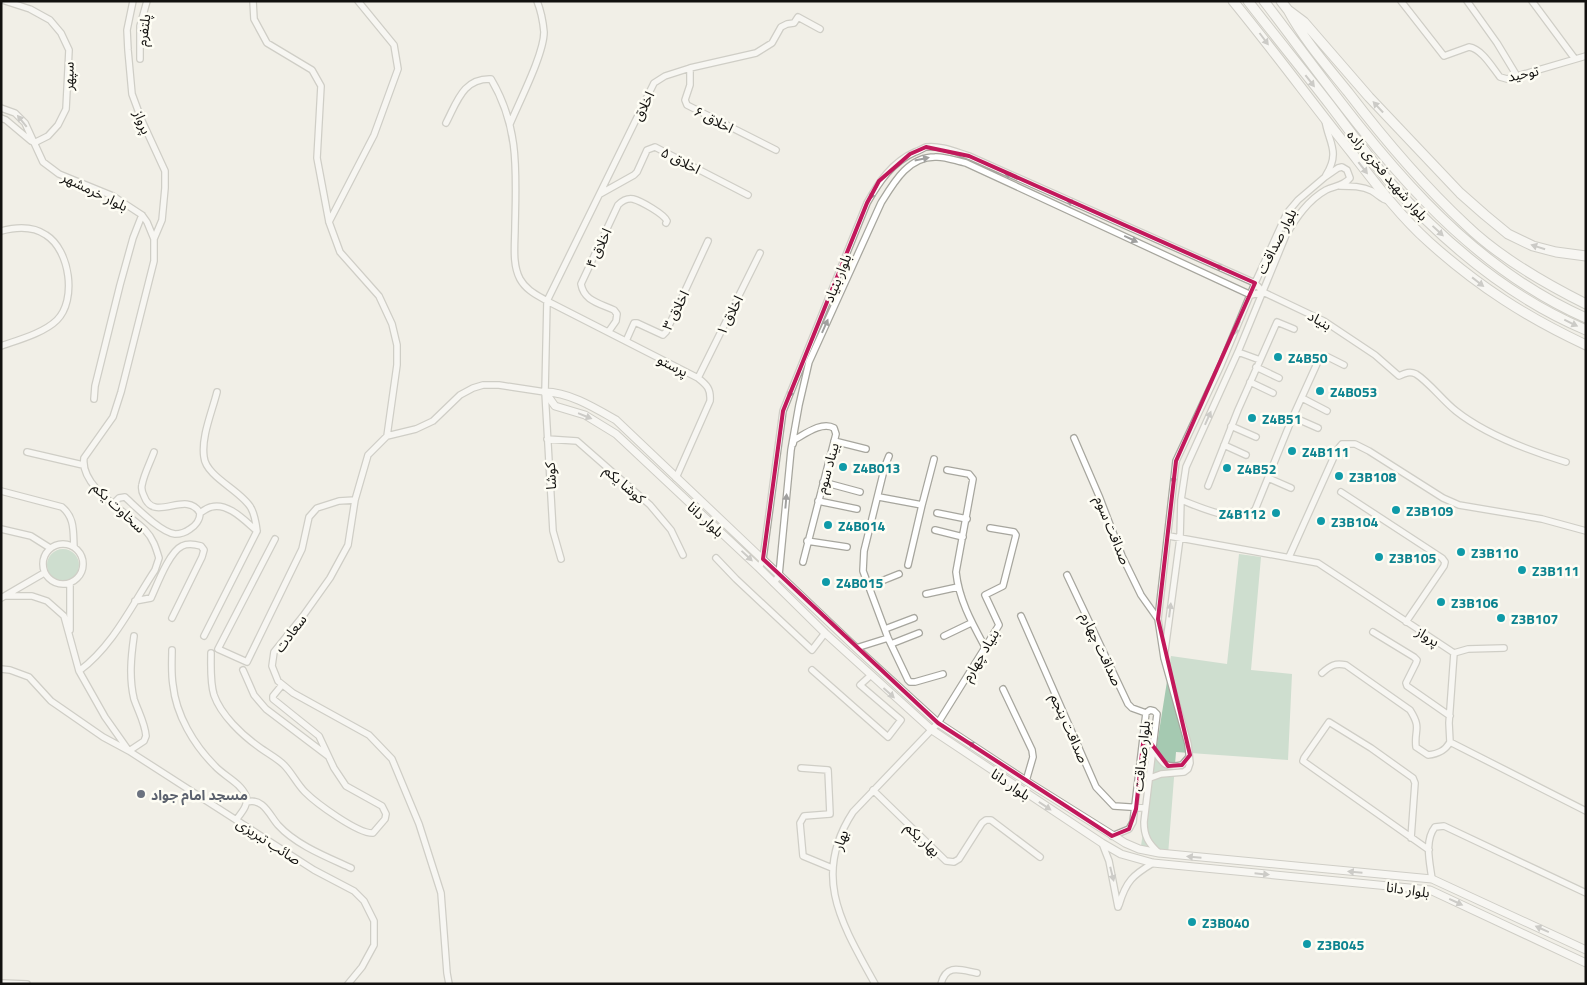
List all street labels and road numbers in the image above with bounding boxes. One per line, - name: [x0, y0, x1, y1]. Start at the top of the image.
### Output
- street label: پلتفرم: [131, 13, 156, 47]
- street label: توحید: [1505, 59, 1541, 87]
- street label: سپهر: [57, 61, 79, 92]
- street label: اخلاق: [627, 88, 659, 124]
- street label: اخلاق ۶: [691, 100, 737, 138]
- street label: پرواز: [128, 106, 157, 137]
- street label: بلوار شهید فخری زاده: [1342, 125, 1434, 225]
- street label: اخلاق ۵: [658, 141, 704, 179]
- street label: بلوار خرمشهر: [57, 166, 132, 216]
- street label: بلوار صداقت: [1251, 204, 1302, 277]
- street label: اخلاق ۴: [580, 225, 616, 271]
- street label: بلوار بنیاد: [818, 250, 856, 305]
- street label: اخلاق ۳: [656, 287, 694, 333]
- street label: اخلاق ۱: [710, 292, 748, 338]
- street label: بنیاد: [1304, 305, 1336, 335]
- street label: پرستو: [654, 348, 692, 382]
- street label: بیناد سوم: [810, 440, 845, 496]
- street label: کوشا یکم: [599, 460, 651, 509]
- street label: کوشا: [539, 462, 561, 490]
- street label: سخاوت یکم: [87, 477, 150, 538]
- street label: صداقت سوم: [1089, 492, 1136, 568]
- street label: بلوار دانا: [683, 496, 729, 542]
- street label: صداقت چهارم: [1075, 609, 1128, 690]
- street label: سعادت: [269, 610, 311, 656]
- street label: پرواز: [1411, 620, 1444, 651]
- street label: بنیاد چهارم: [956, 624, 1005, 686]
- street label: صداقت پنجم: [1044, 690, 1095, 767]
- street label: بلوار صداقت: [1127, 719, 1155, 792]
- street label: بلوار دانا: [987, 763, 1035, 805]
- street label: صائب تبریزی: [233, 812, 306, 870]
- street label: بهار یکم: [900, 817, 946, 862]
- street label: بهار: [826, 827, 853, 854]
- street label: بلوار دانا: [1385, 876, 1431, 902]

